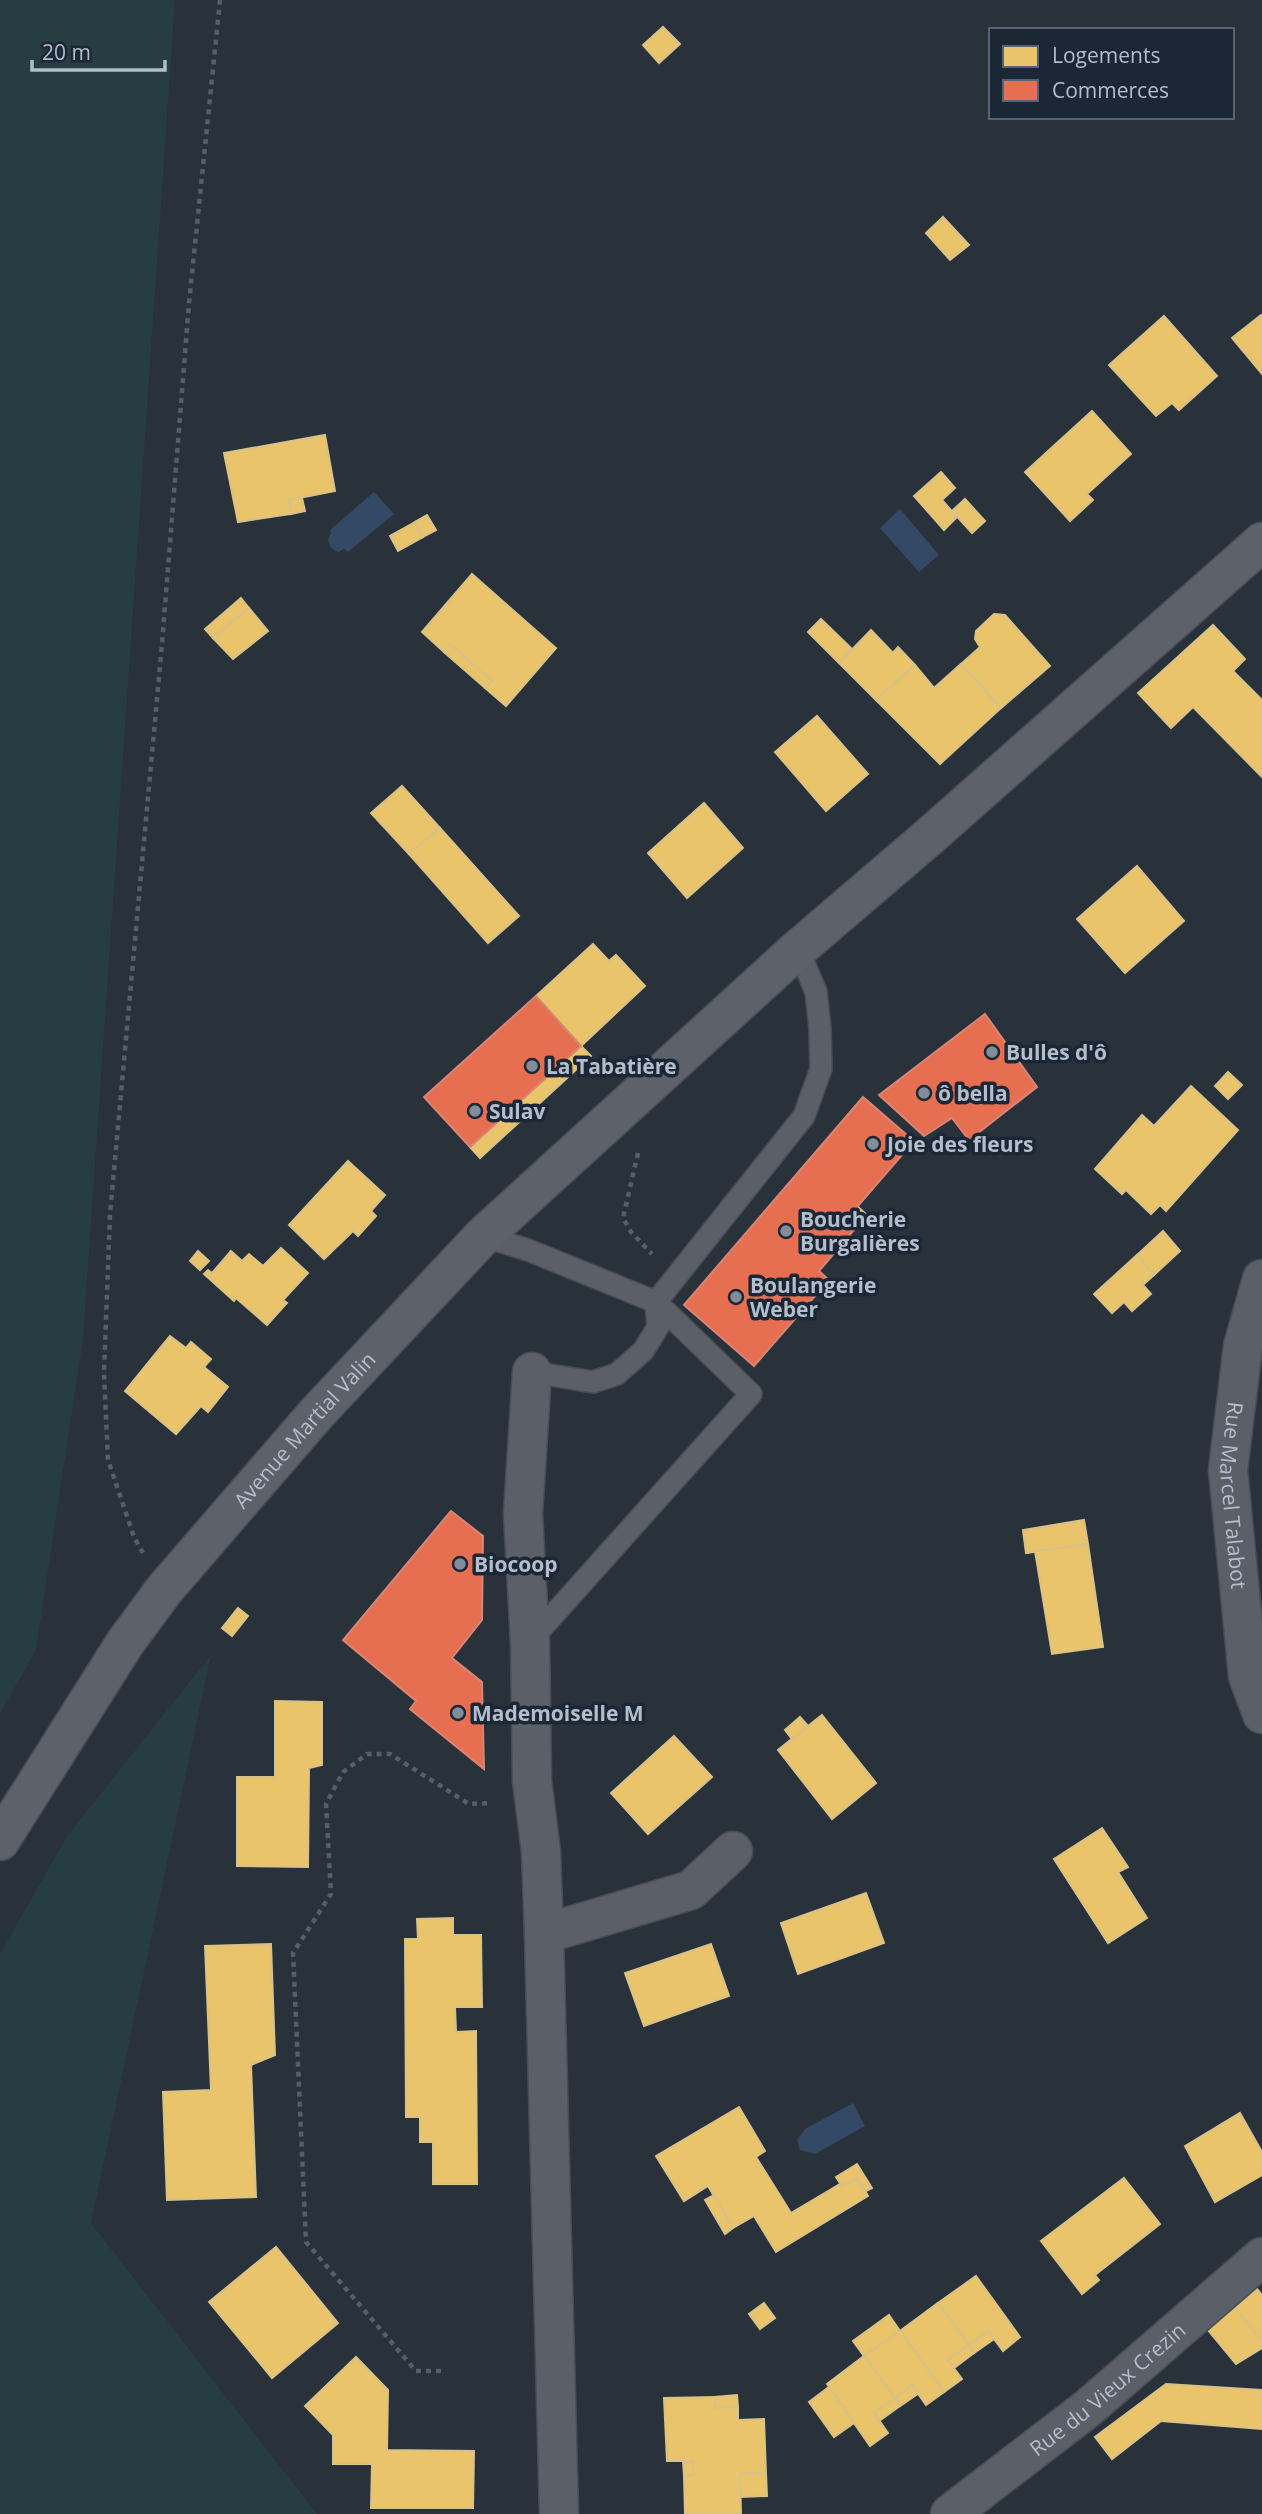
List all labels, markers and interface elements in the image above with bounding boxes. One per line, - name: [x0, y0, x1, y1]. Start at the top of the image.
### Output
- scale bar: [32, 28, 164, 72]
- legend: [989, 28, 1234, 119]
- text: 20 m: [42, 38, 91, 66]
- text: Logements: [1052, 41, 1160, 69]
- text: Commerces: [1052, 76, 1169, 104]
- place label: Bulles d'ô: [1006, 1038, 1107, 1066]
- marker: Bulles d'ô: [984, 1044, 1000, 1060]
- place label: La Tabatière: [546, 1052, 677, 1080]
- marker: La Tabatière: [524, 1058, 540, 1074]
- place label: ô bella: [938, 1079, 1008, 1107]
- marker: ô bella: [916, 1085, 932, 1101]
- place label: Sulav: [489, 1097, 545, 1125]
- marker: Sulav: [467, 1103, 483, 1119]
- place label: Joie des fleurs: [885, 1130, 1034, 1158]
- marker: Joie des fleurs: [865, 1136, 881, 1152]
- place label: Boucherie Burgalières: [800, 1205, 920, 1257]
- marker: Boucherie Burgalières: [778, 1223, 794, 1239]
- place label: Boulangerie Weber: [750, 1271, 876, 1323]
- marker: Boulangerie Weber: [728, 1289, 744, 1305]
- street label: Avenue Martial Valin: [227, 1345, 382, 1514]
- street label: Rue Marcel Talabot: [1213, 1400, 1253, 1590]
- place label: Biocoop: [474, 1550, 558, 1578]
- marker: Biocoop: [452, 1556, 468, 1572]
- place label: Mademoiselle M: [472, 1699, 644, 1727]
- marker: Mademoiselle M: [450, 1705, 466, 1721]
- street label: Rue du Vieux Crezin: [1024, 2316, 1191, 2462]

